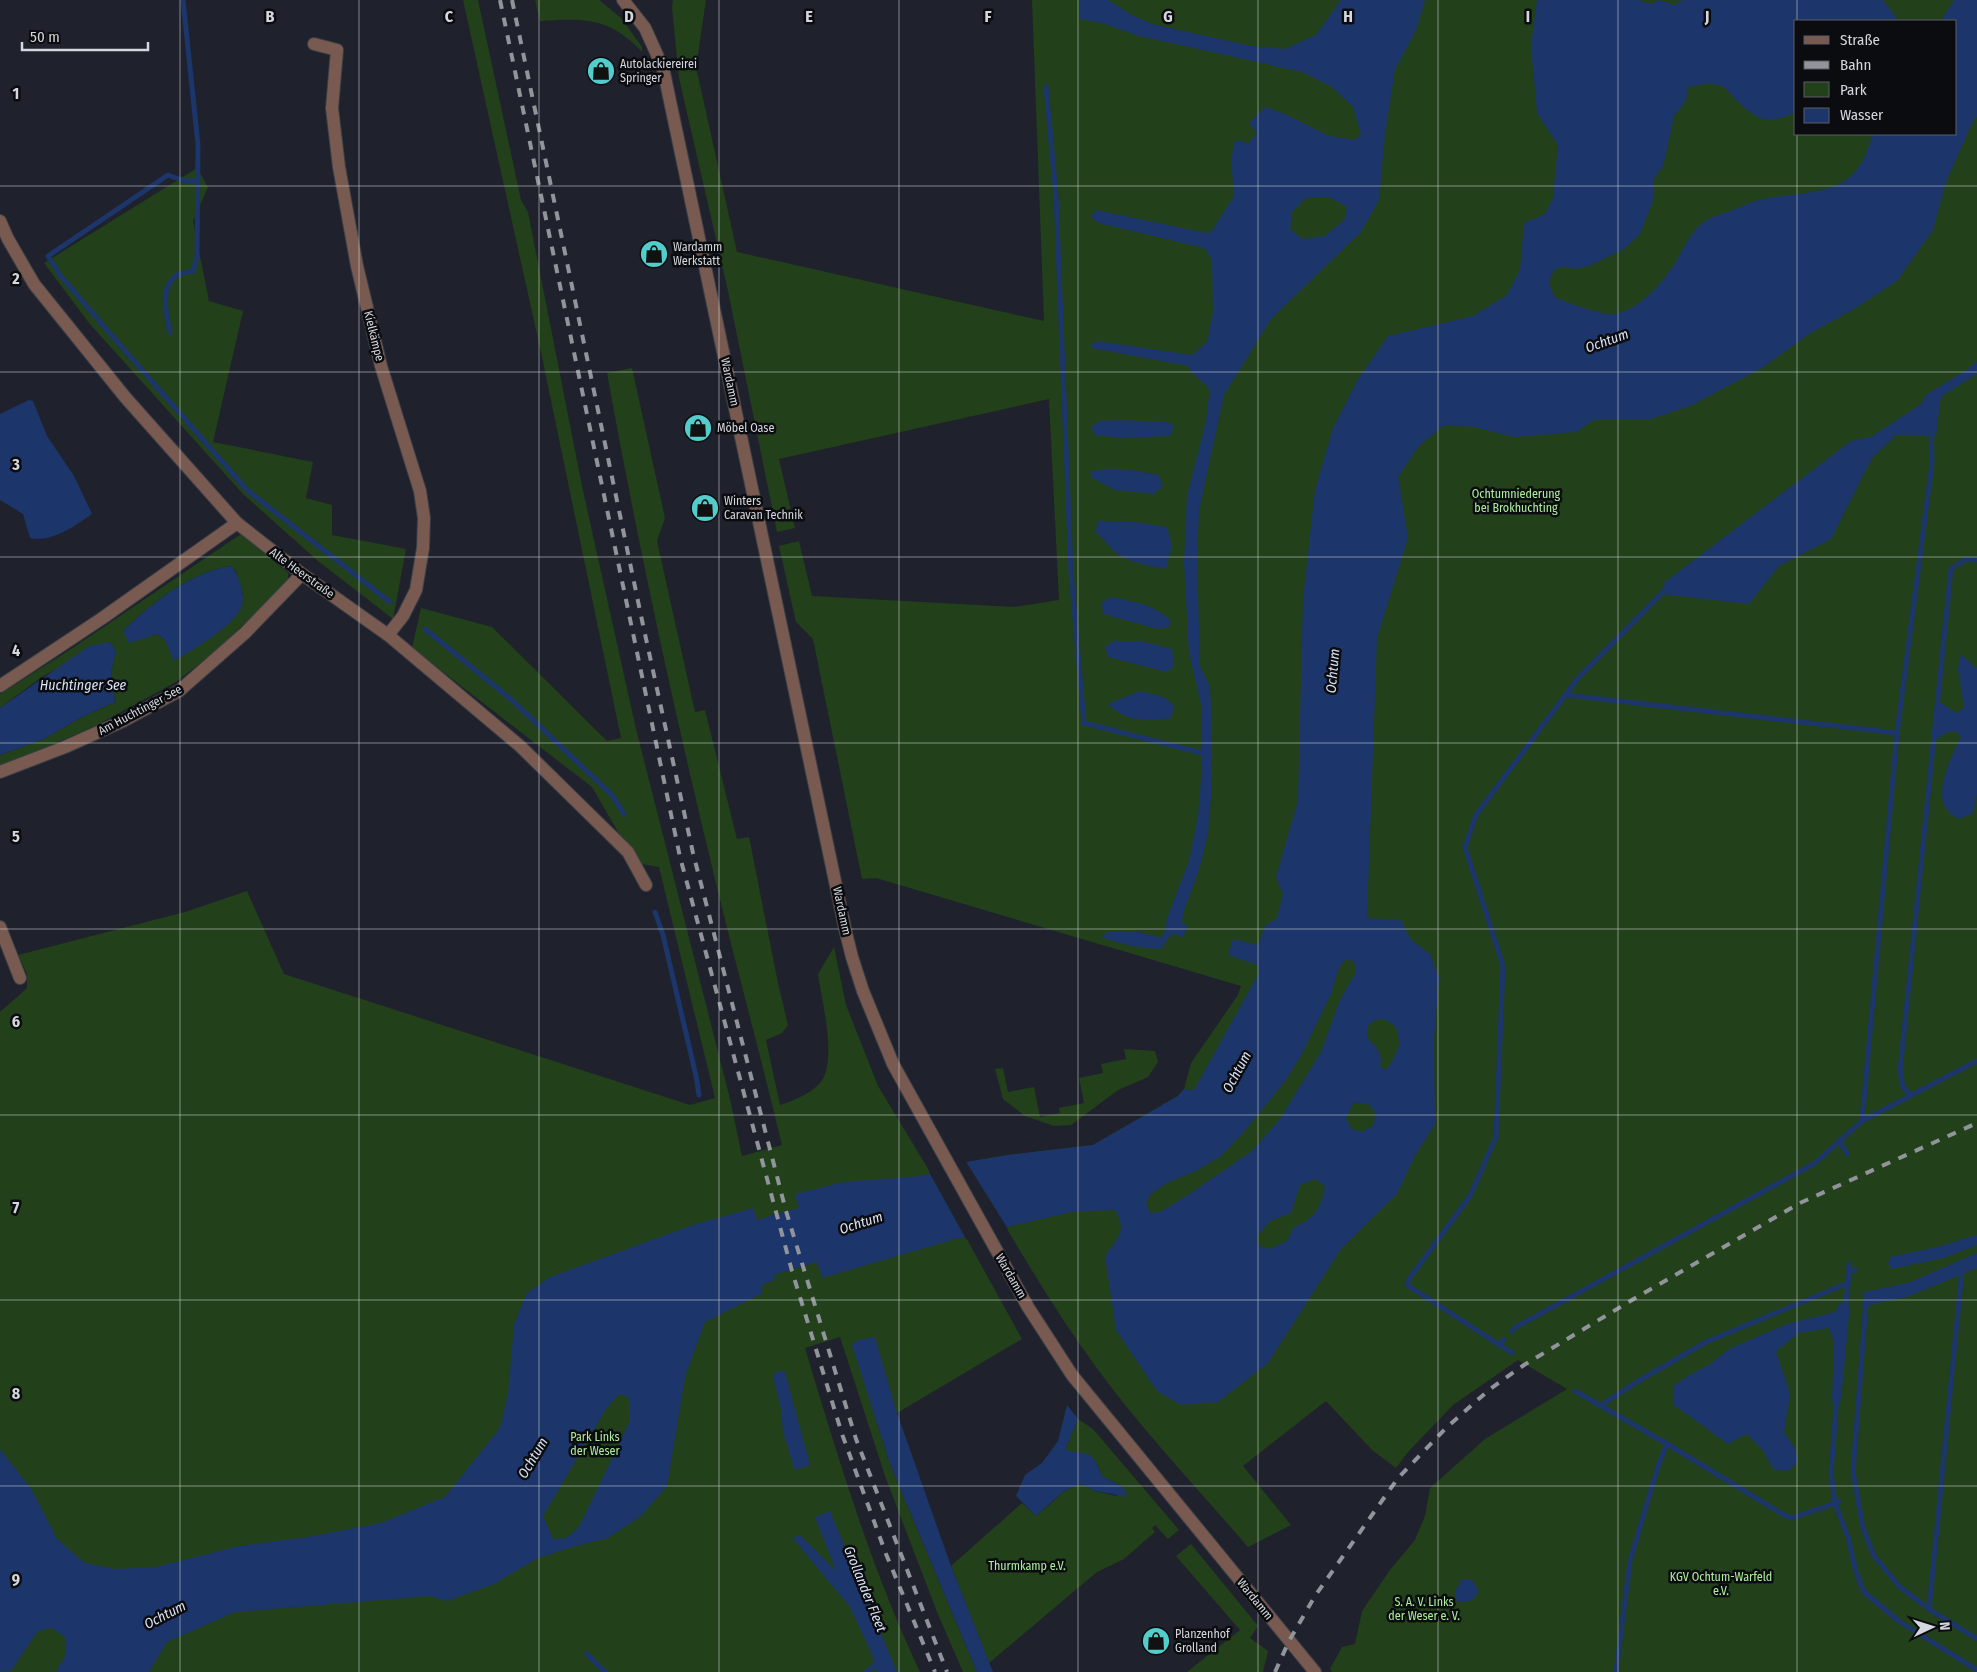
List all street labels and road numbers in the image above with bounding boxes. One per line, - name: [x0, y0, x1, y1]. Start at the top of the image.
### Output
- street label: Kielkämpe: [361, 309, 387, 363]
- street label: Wardamm: [718, 357, 742, 407]
- street label: Alte Heerstraße: [267, 545, 337, 601]
- street label: Am Huchtinger See: [96, 682, 184, 738]
- street label: Wardamm: [830, 886, 854, 936]
- street label: Wardamm: [993, 1251, 1029, 1301]
- street label: Wardamm: [1234, 1576, 1276, 1622]

